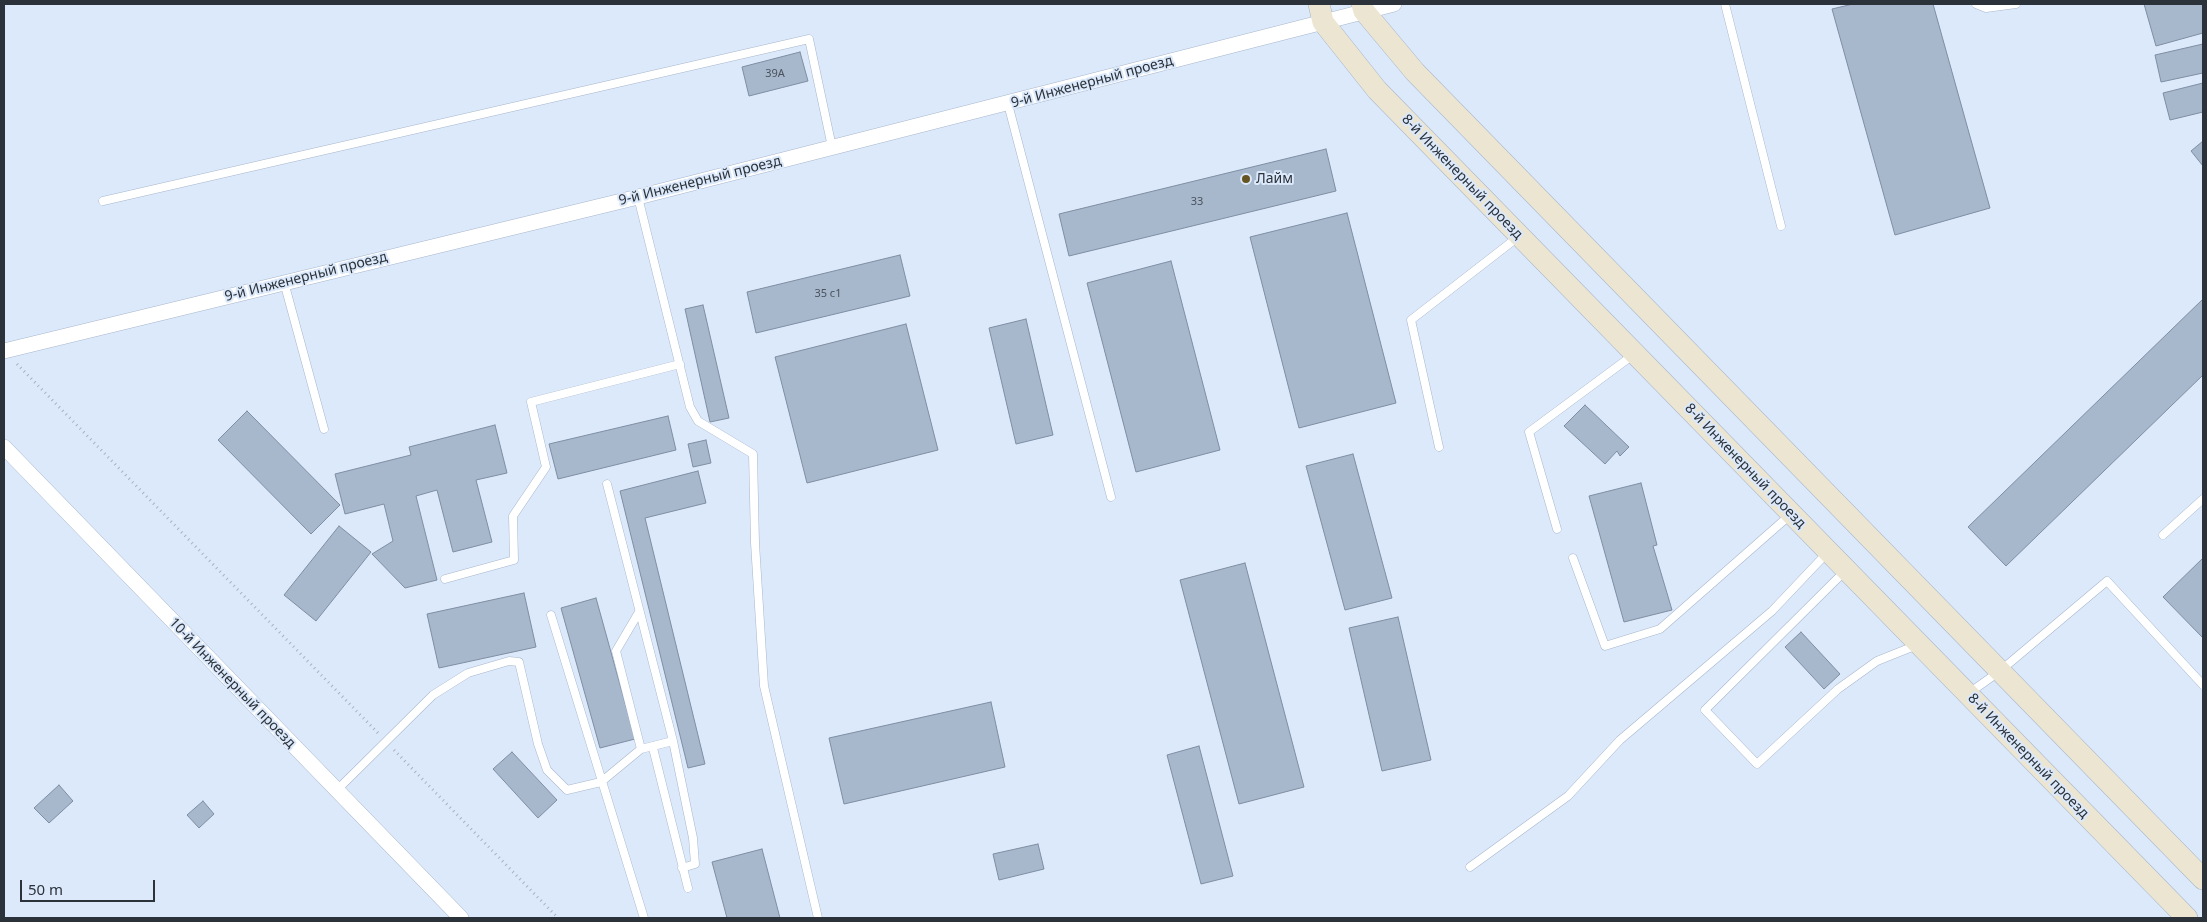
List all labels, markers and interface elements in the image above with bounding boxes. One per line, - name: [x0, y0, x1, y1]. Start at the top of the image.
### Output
- street label: 9-й Инженерный проезд: [1009, 52, 1175, 112]
- house number: 39А: [765, 67, 785, 81]
- street label: 8-й Инженерный проезд: [1398, 111, 1526, 243]
- street label: 9-й Инженерный проезд: [617, 153, 783, 209]
- place label: Лайм: [1256, 171, 1293, 187]
- marker: Лайм: [1240, 173, 1252, 185]
- house number: 33: [1191, 195, 1203, 209]
- street label: 9-й Инженерный проезд: [223, 249, 389, 305]
- house number: 35 с1: [814, 287, 842, 301]
- street label: 8-й Инженерный проезд: [1681, 400, 1809, 532]
- street label: 10-й Инженерный проезд: [165, 614, 299, 752]
- street label: 8-й Инженерный проезд: [1964, 690, 2092, 822]
- scale bar: [22, 870, 158, 902]
- text: 50 m: [28, 879, 63, 899]

